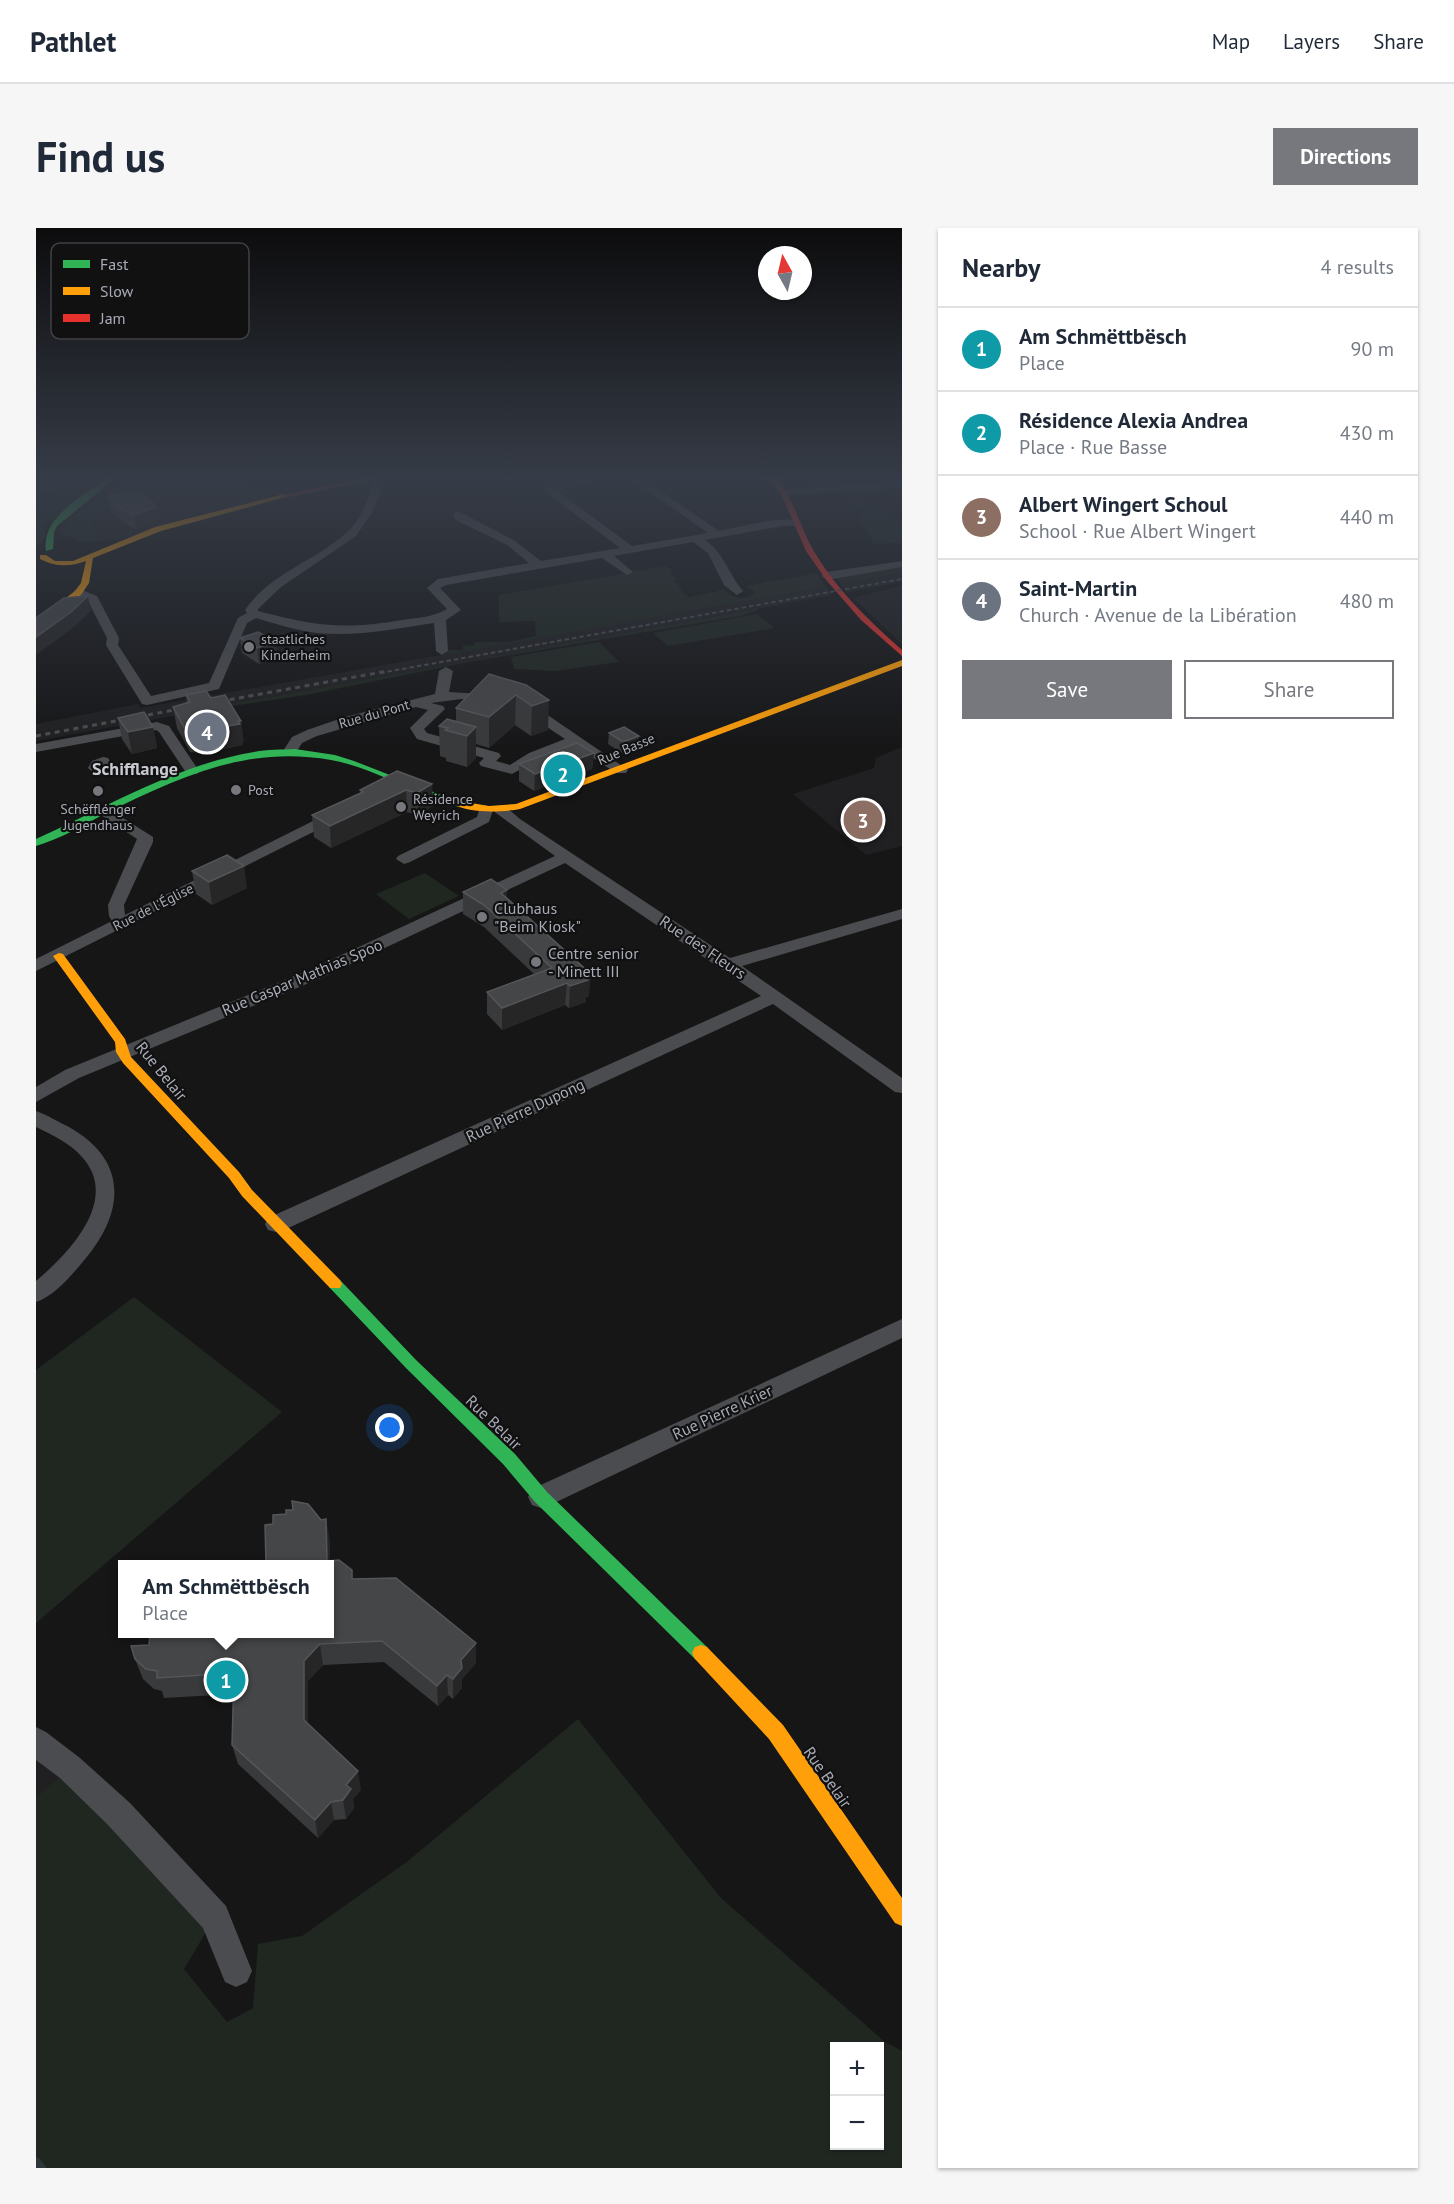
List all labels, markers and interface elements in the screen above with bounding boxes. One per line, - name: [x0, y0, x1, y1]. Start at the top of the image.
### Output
- text: Pathlet: [30, 23, 116, 60]
- text: Map: [1212, 28, 1250, 55]
- text: Layers: [1283, 28, 1340, 55]
- text: Share: [1373, 28, 1424, 55]
- button: Directions: [1273, 128, 1418, 185]
- text: Find us: [36, 129, 165, 184]
- legend: [51, 243, 249, 339]
- north arrow: [758, 246, 812, 300]
- text: Nearby: [962, 251, 1040, 284]
- text: Fast: [100, 254, 129, 274]
- text: 4 results: [1321, 254, 1394, 280]
- text: Slow: [100, 281, 134, 301]
- text: Jam: [99, 308, 126, 328]
- text: Am Schmëttbësch: [1019, 322, 1187, 350]
- text: 1: [976, 336, 987, 362]
- text: 90 m: [1351, 336, 1394, 362]
- text: Place: [1019, 350, 1065, 376]
- text: Résidence Alexia Andrea: [1019, 406, 1248, 434]
- text: 2: [976, 420, 987, 446]
- text: 430 m: [1340, 420, 1394, 446]
- text: Place · Rue Basse: [1019, 434, 1167, 460]
- text: Albert Wingert Schoul: [1019, 490, 1228, 518]
- text: 3: [976, 504, 987, 530]
- text: 440 m: [1340, 504, 1394, 530]
- text: School · Rue Albert Wingert: [1019, 518, 1256, 544]
- text: Saint-Martin: [1019, 574, 1137, 602]
- text: 4: [976, 588, 987, 614]
- text: 480 m: [1340, 588, 1394, 614]
- text: Church · Avenue de la Libération: [1019, 602, 1297, 628]
- place label: staatliches Kinderheim: [261, 630, 330, 664]
- marker: staatliches Kinderheim: [242, 640, 256, 654]
- button: Save: [962, 660, 1172, 719]
- button: Share: [1184, 660, 1394, 719]
- street label: Rue du Pont: [337, 695, 412, 733]
- pin: 4: [188, 710, 226, 754]
- street label: Rue Basse: [595, 729, 657, 769]
- pin: 2: [544, 752, 582, 796]
- district label: Schifflange: [92, 757, 178, 780]
- place label: Post: [248, 781, 274, 799]
- marker: Post: [229, 783, 243, 797]
- marker: Schëfflénger Jugendhaus: [91, 784, 105, 798]
- place label: Résidence Weyrich: [413, 790, 473, 824]
- pin: 3: [844, 798, 882, 842]
- place label: Schëfflénger Jugendhaus: [60, 800, 136, 834]
- marker: Résidence Weyrich: [394, 800, 408, 814]
- street label: Rue de l'Église: [110, 879, 196, 935]
- place label: Clubhaus "Beim Kiosk": [494, 898, 581, 936]
- marker: Clubhaus "Beim Kiosk": [475, 910, 489, 924]
- street label: Rue des Fleurs: [656, 911, 750, 983]
- street label: Rue Caspar Mathias Spoo: [219, 934, 385, 1020]
- place label: Centre senior - Minett III: [548, 943, 639, 981]
- marker: Centre senior - Minett III: [529, 955, 543, 969]
- street label: Rue Belair: [132, 1037, 192, 1105]
- street label: Rue Pierre Dupong: [462, 1074, 588, 1146]
- street label: Rue Pierre Krier: [669, 1380, 776, 1444]
- street label: Rue Belair: [462, 1390, 527, 1454]
- your location: [375, 1413, 404, 1442]
- popup: [118, 1560, 334, 1638]
- text: Am Schmëttbësch: [142, 1572, 310, 1600]
- text: Place: [142, 1600, 188, 1626]
- pin: 1: [206, 1658, 246, 1702]
- street label: Rue Belair: [800, 1743, 857, 1812]
- map controls: [830, 2042, 884, 2150]
- button: +: [830, 2042, 884, 2096]
- button: −: [830, 2096, 884, 2150]

